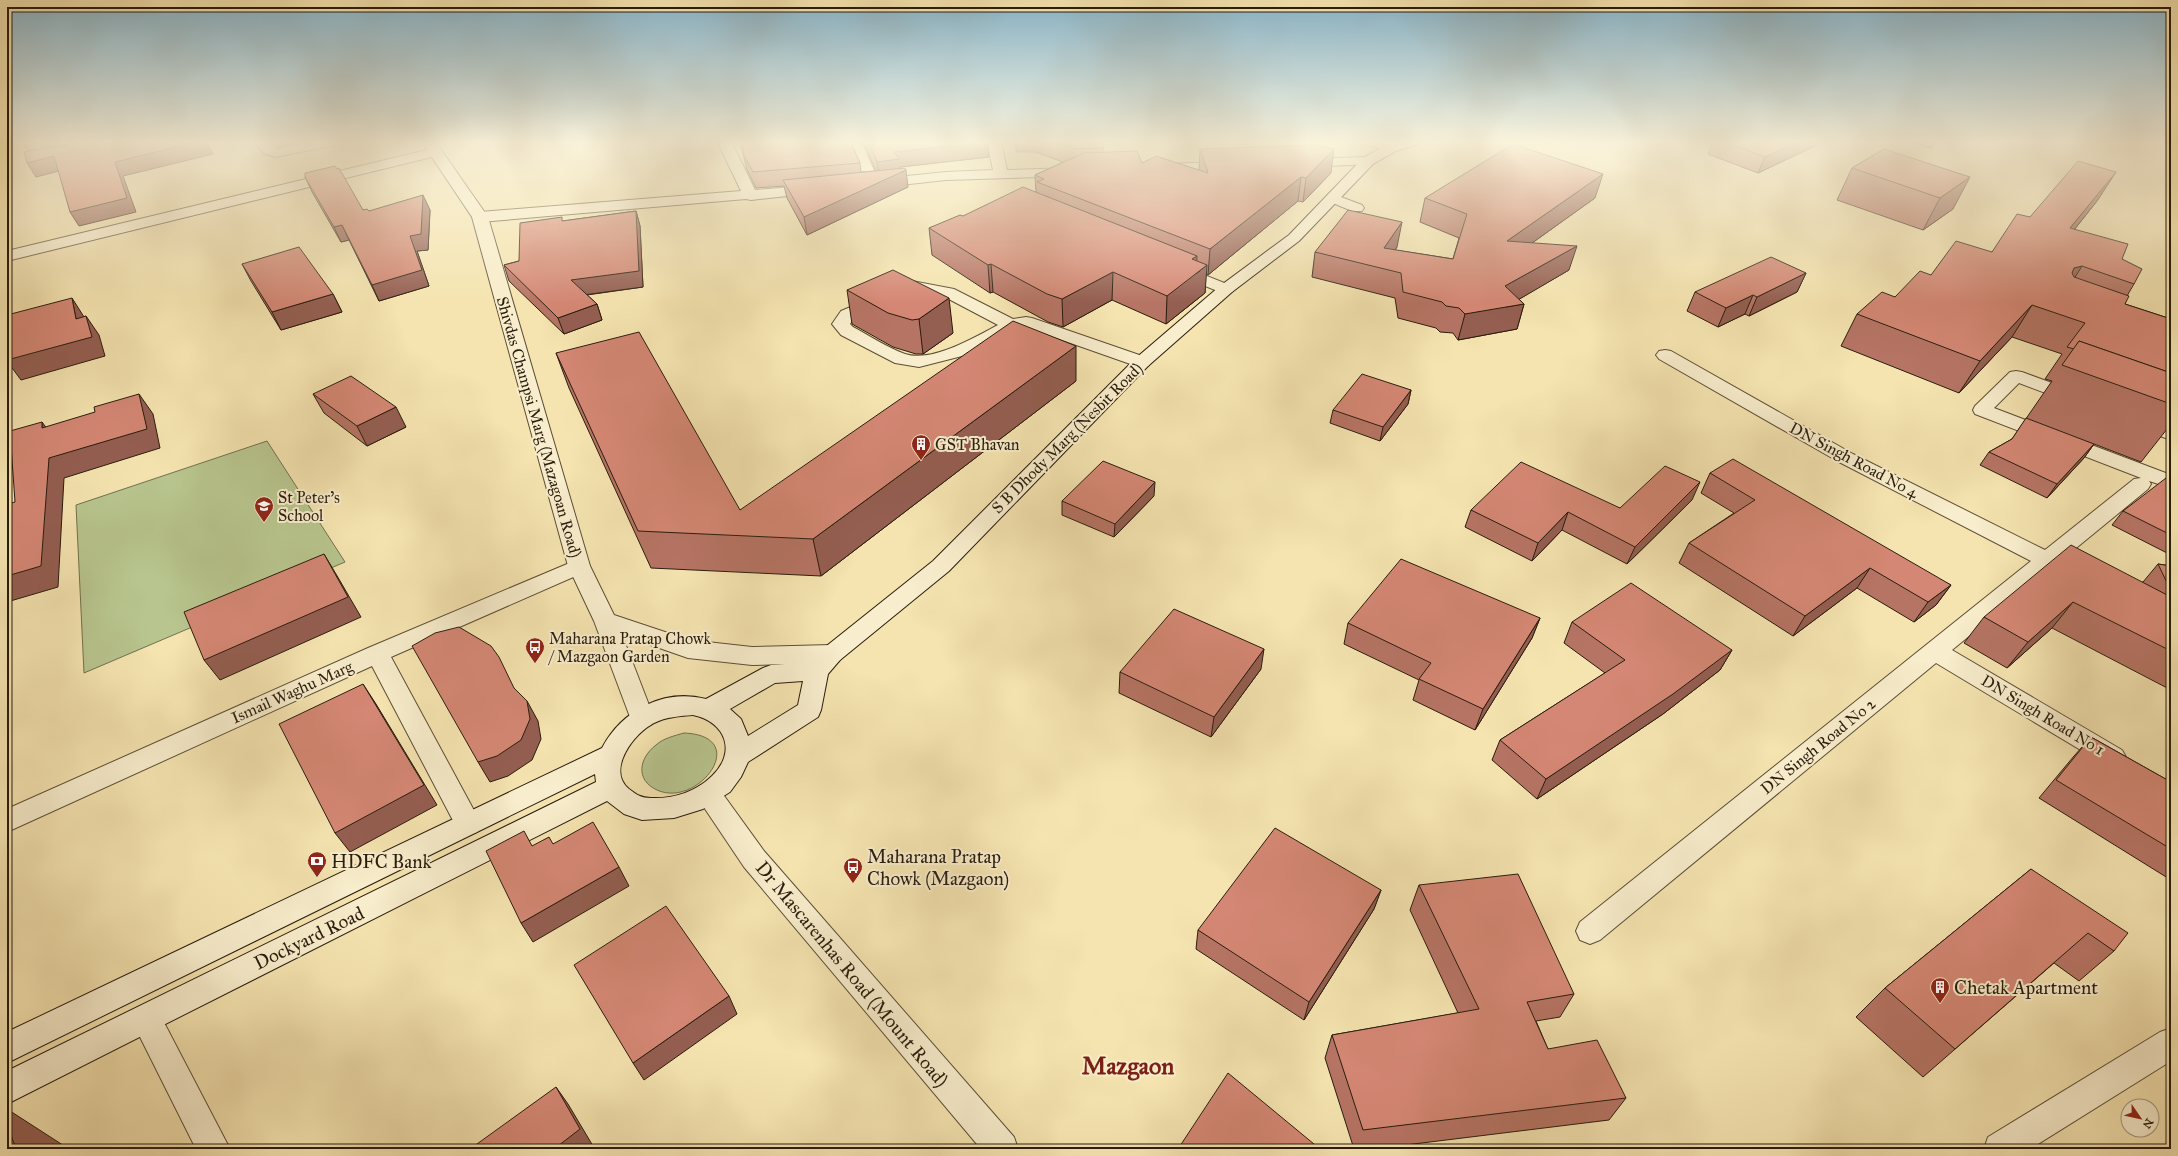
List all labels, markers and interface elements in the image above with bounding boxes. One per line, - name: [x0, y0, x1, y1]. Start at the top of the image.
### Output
- street label: Shivdas Champsi Marg (Mazagoan Road): [492, 294, 585, 560]
- street label: S B Dhody Marg (Nesbit Road): [988, 359, 1147, 518]
- street label: DN Singh Road No 4: [1786, 418, 1922, 503]
- building icon: GST Bhavan: [910, 433, 932, 461]
- place label: GST Bhavan: [935, 435, 1020, 454]
- place label: St Peter's School: [278, 488, 340, 525]
- school or university icon: St Peter's School: [253, 495, 275, 523]
- place label: Maharana Pratap Chowk / Mazgaon Garden: [547, 629, 711, 667]
- bus stop icon: Maharana Pratap Chowk / Mazgaon Garden: [524, 636, 546, 664]
- street label: Ismail Waghu Marg: [228, 656, 357, 728]
- street label: DN Singh Road No 1: [1977, 671, 2108, 760]
- street label: DN Singh Road No 2: [1757, 694, 1880, 799]
- place label: Maharana Pratap Chowk (Mazgaon): [867, 845, 1009, 891]
- bank icon: HDFC Bank: [306, 850, 328, 878]
- place label: HDFC Bank: [331, 850, 432, 873]
- bus stop icon: Maharana Pratap Chowk (Mazgaon): [842, 856, 864, 884]
- street label: Dr Mascarenhas Road (Mount Road): [750, 857, 953, 1092]
- street label: Dockyard Road: [250, 901, 368, 975]
- building icon: Chetak Apartment: [1929, 976, 1951, 1004]
- place label: Chetak Apartment: [1954, 976, 2098, 999]
- district label: Mazgaon: [1082, 1051, 1174, 1081]
- north arrow: [2120, 1098, 2160, 1138]
- text: N: [2140, 1116, 2156, 1131]

